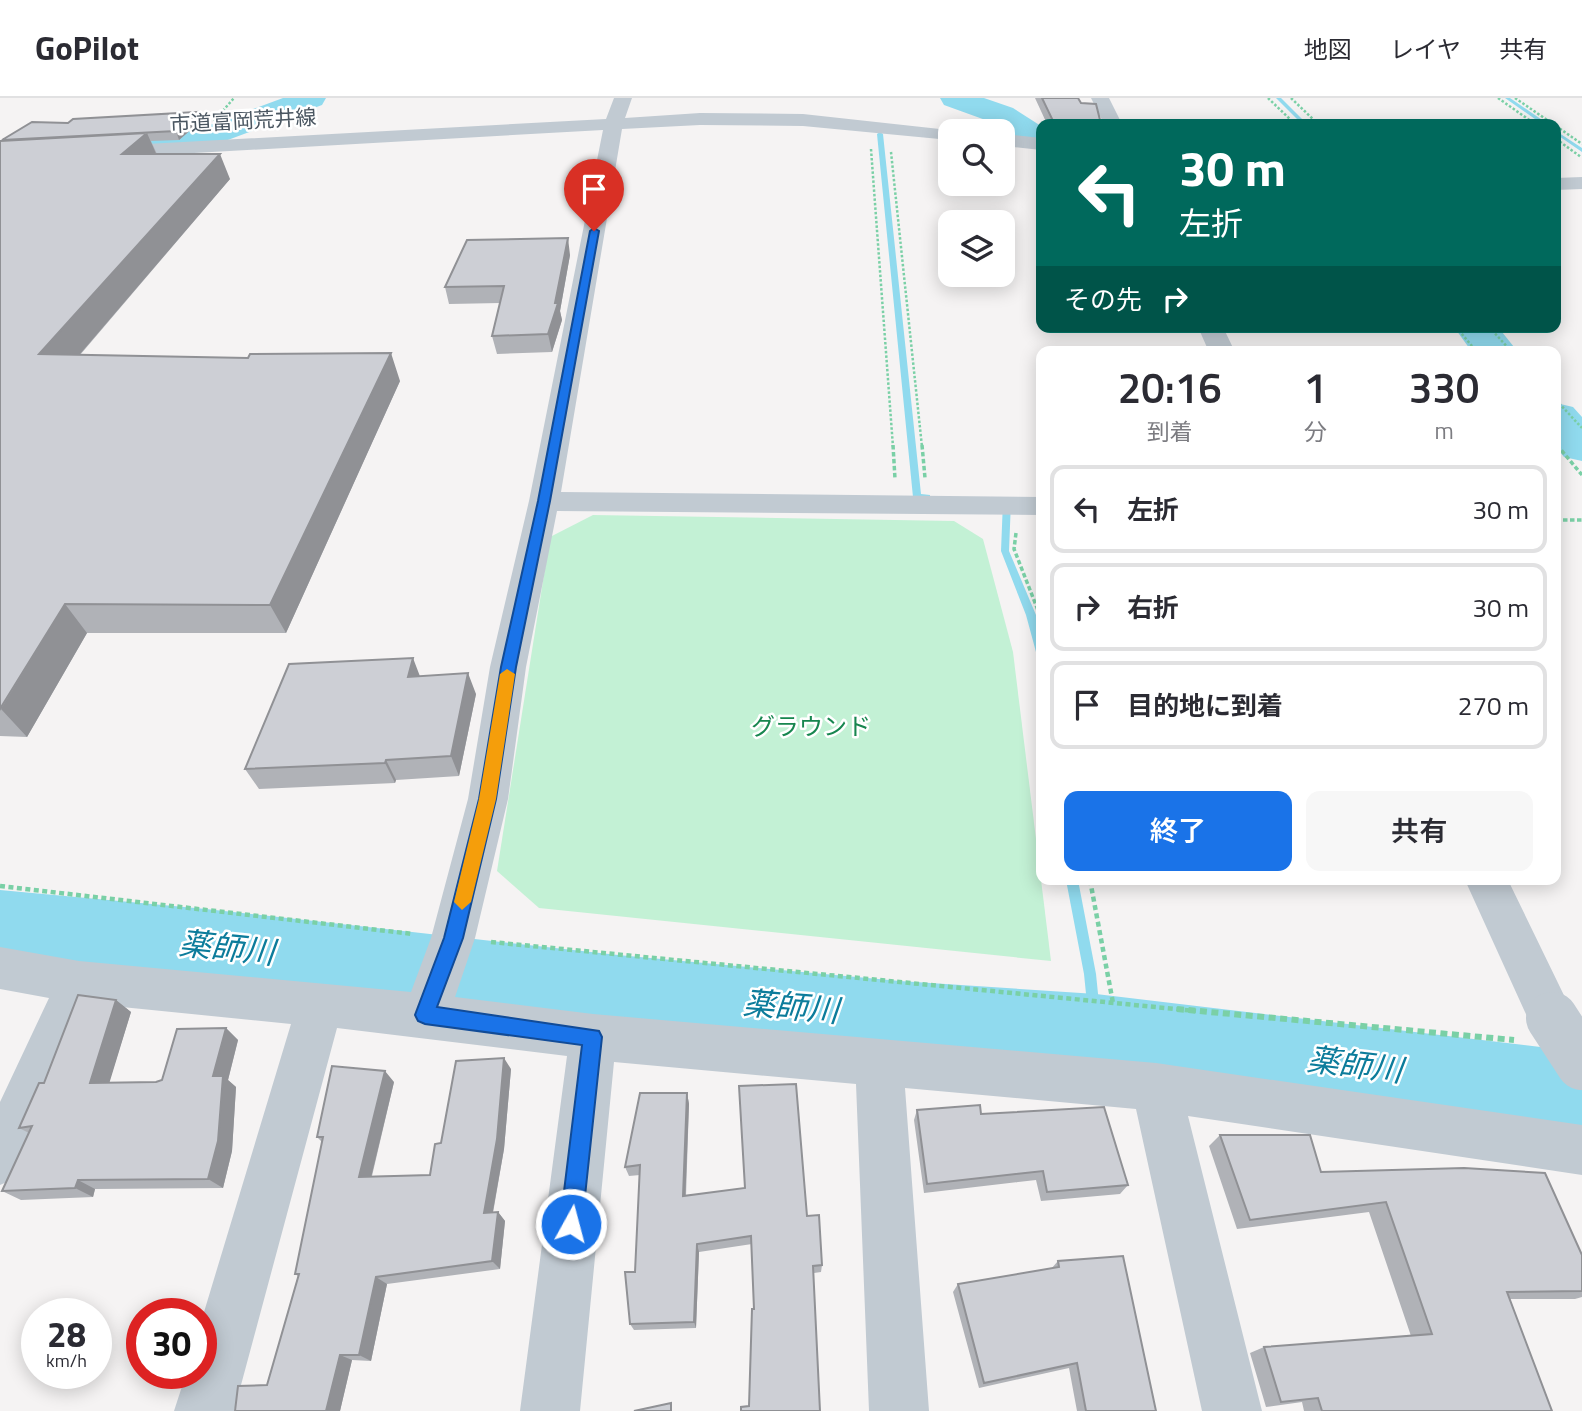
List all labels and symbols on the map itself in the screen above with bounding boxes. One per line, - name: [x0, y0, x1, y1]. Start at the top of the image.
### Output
- street label: 市道富岡荒井線: [169, 100, 317, 140]
- pin: [564, 159, 624, 231]
- park label: グラウンド: [751, 708, 871, 744]
- water label: 薬師川: [177, 918, 280, 976]
- water label: 薬師川: [741, 978, 844, 1034]
- water label: 薬師川: [1305, 1034, 1409, 1094]
- position arrow: [534, 1187, 608, 1261]
- speed limit sign: 30: [126, 1298, 217, 1389]

